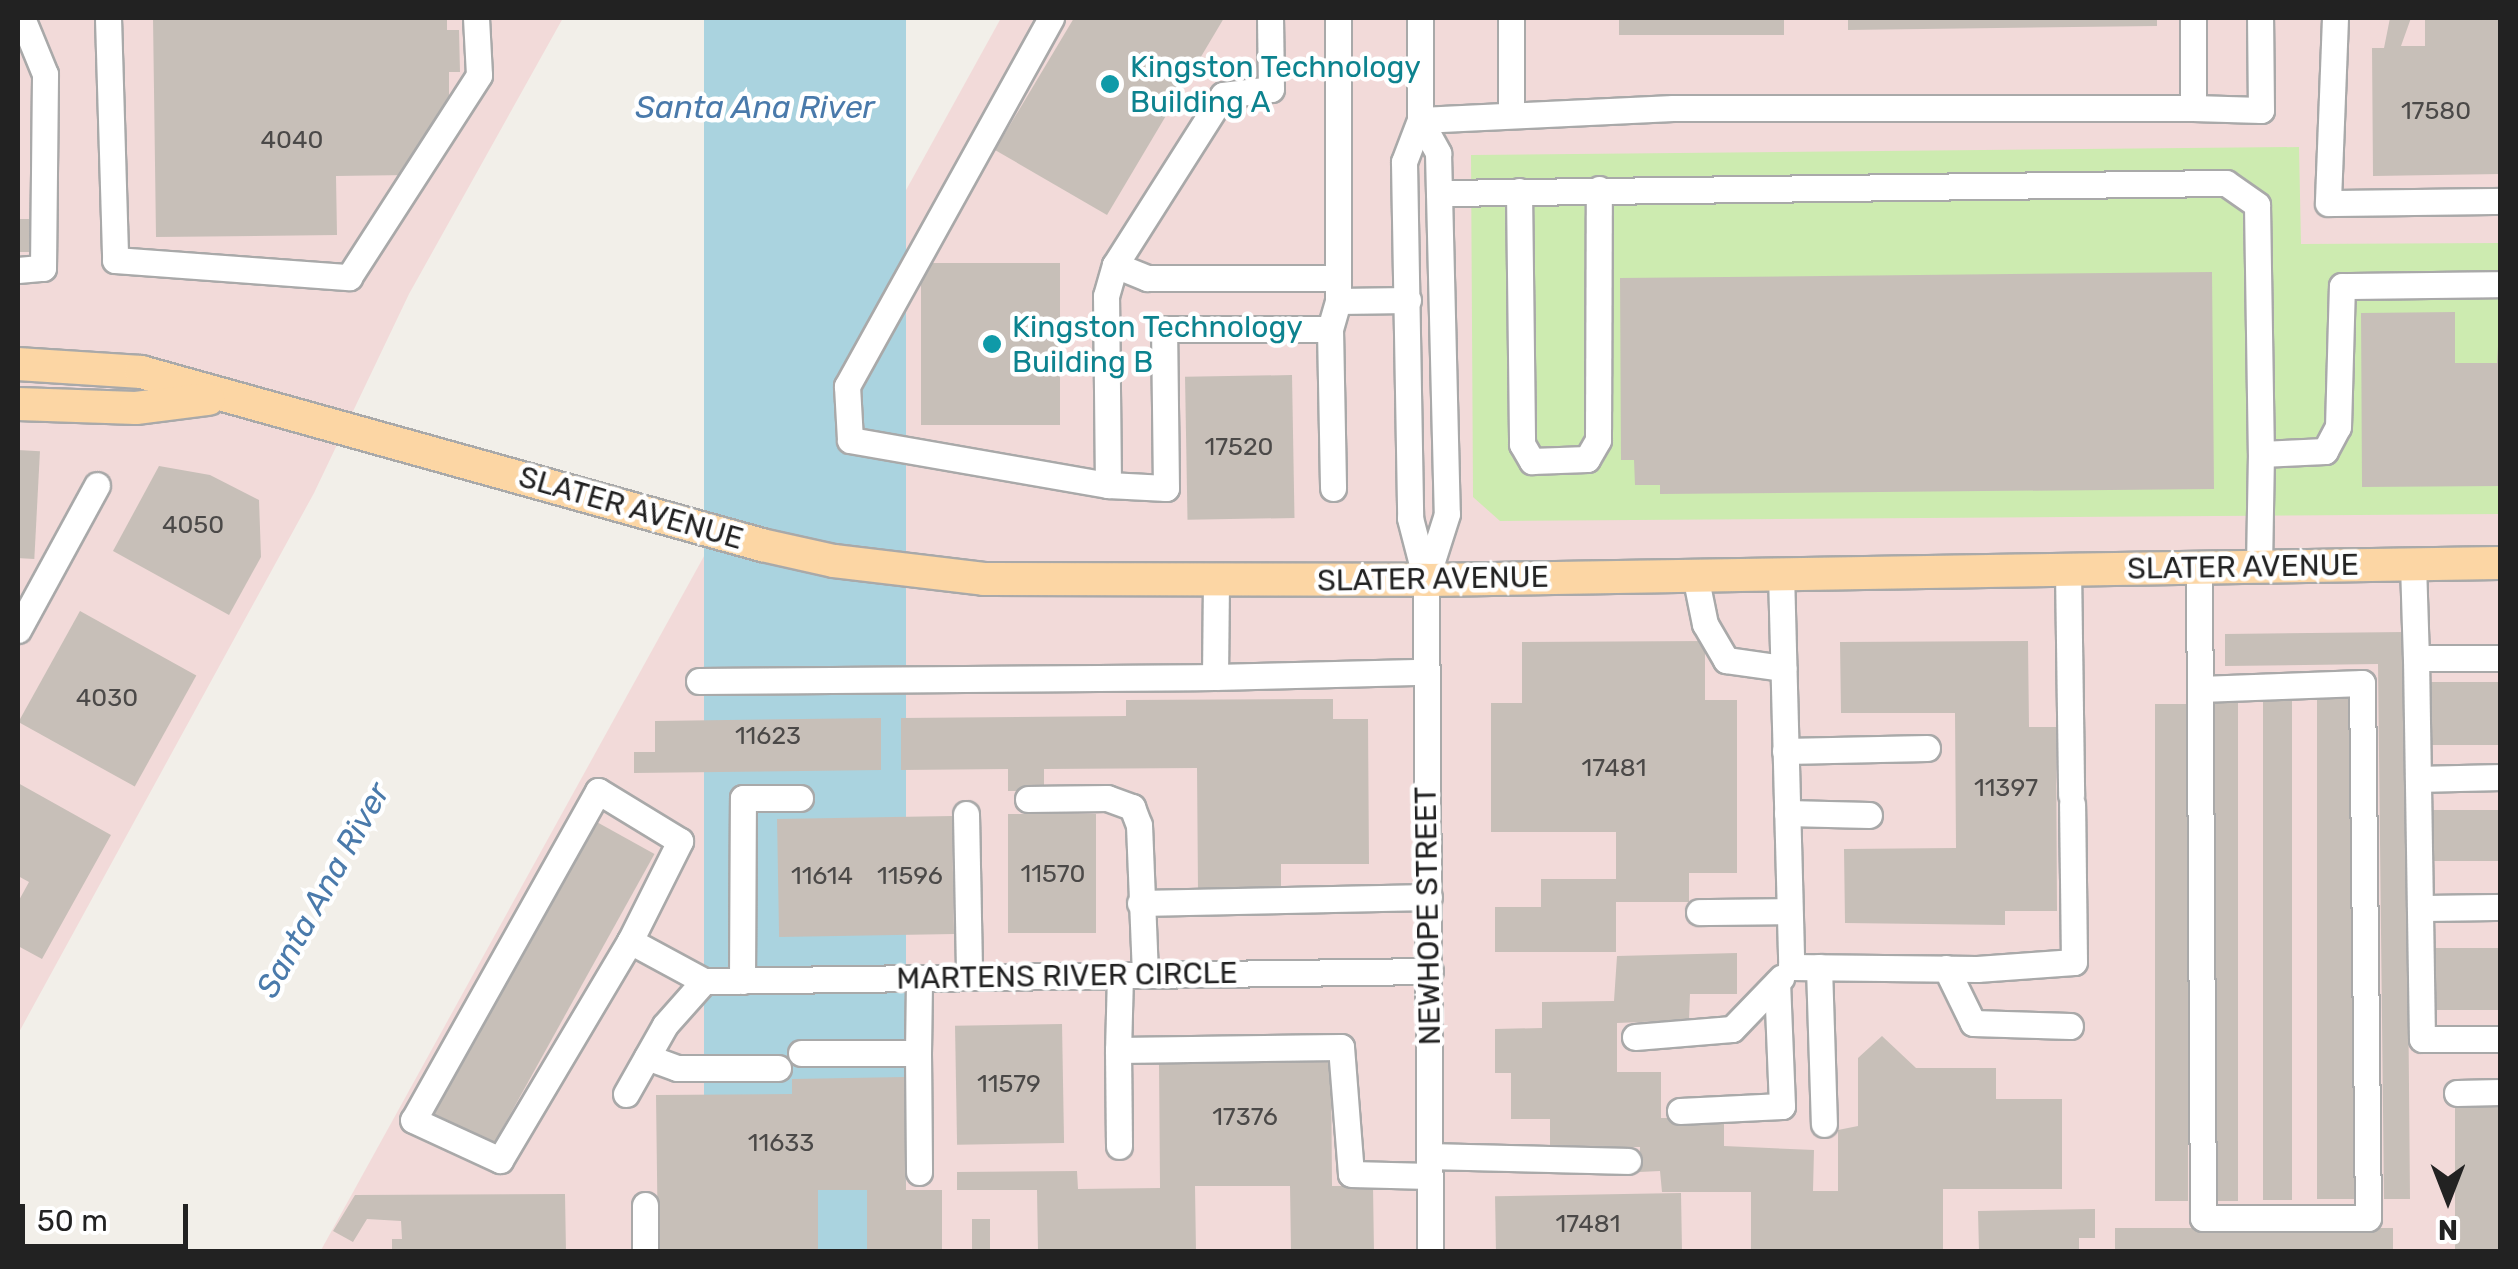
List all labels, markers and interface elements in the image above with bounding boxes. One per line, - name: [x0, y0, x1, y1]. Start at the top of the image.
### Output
- place label: Kingston Technology Building A: [1130, 49, 1422, 120]
- marker: Kingston Technology Building A: [1099, 73, 1121, 95]
- water label: Santa Ana River: [635, 88, 875, 126]
- house number: 17580: [2401, 96, 2471, 126]
- house number: 4040: [261, 125, 323, 155]
- place label: Kingston Technology Building B: [1012, 309, 1304, 380]
- marker: Kingston Technology Building B: [981, 333, 1003, 355]
- house number: 17520: [1205, 432, 1273, 462]
- street label: SLATER AVENUE: [514, 459, 748, 557]
- house number: 4050: [162, 510, 224, 540]
- street label: SLATER AVENUE: [2126, 547, 2360, 587]
- street label: SLATER AVENUE: [1316, 559, 1550, 599]
- house number: 4030: [76, 683, 138, 713]
- house number: 11623: [735, 721, 801, 751]
- house number: 17481: [1582, 753, 1646, 783]
- house number: 11397: [1974, 773, 2038, 803]
- water label: Santa Ana River: [248, 776, 398, 1004]
- street label: NEWHOPE STREET: [1408, 786, 1448, 1046]
- house number: 11570: [1021, 859, 1085, 889]
- house number: 11614: [791, 861, 853, 891]
- house number: 11596: [877, 861, 943, 891]
- street label: MARTENS RIVER CIRCLE: [896, 955, 1238, 997]
- house number: 11579: [977, 1069, 1041, 1099]
- house number: 17376: [1212, 1102, 1278, 1132]
- house number: 11633: [748, 1128, 814, 1158]
- north arrow: [2398, 1149, 2498, 1249]
- scale bar: [25, 1184, 192, 1246]
- text: 50 m: [37, 1203, 108, 1239]
- house number: 17481: [1556, 1209, 1620, 1239]
- text: N: [2438, 1213, 2458, 1246]

